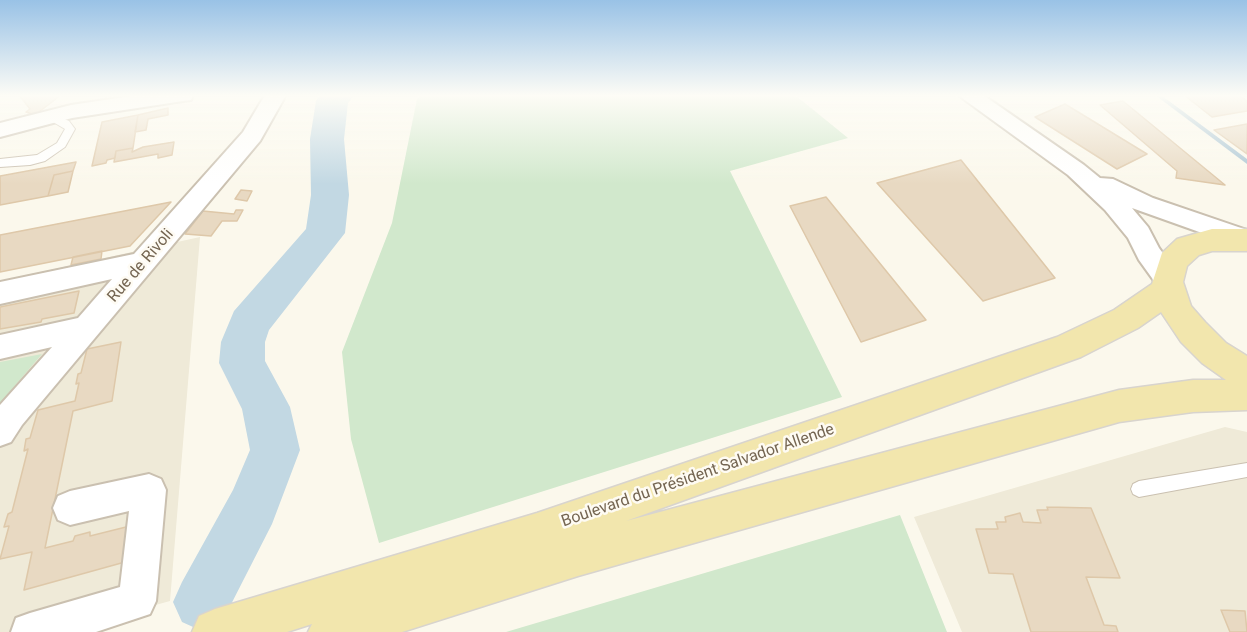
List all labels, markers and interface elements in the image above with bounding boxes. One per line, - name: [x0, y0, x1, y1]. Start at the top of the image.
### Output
- street label: Rue de Rivoli: [104, 225, 178, 307]
- street label: Boulevard du Président Salvador Allende: [559, 420, 837, 532]

